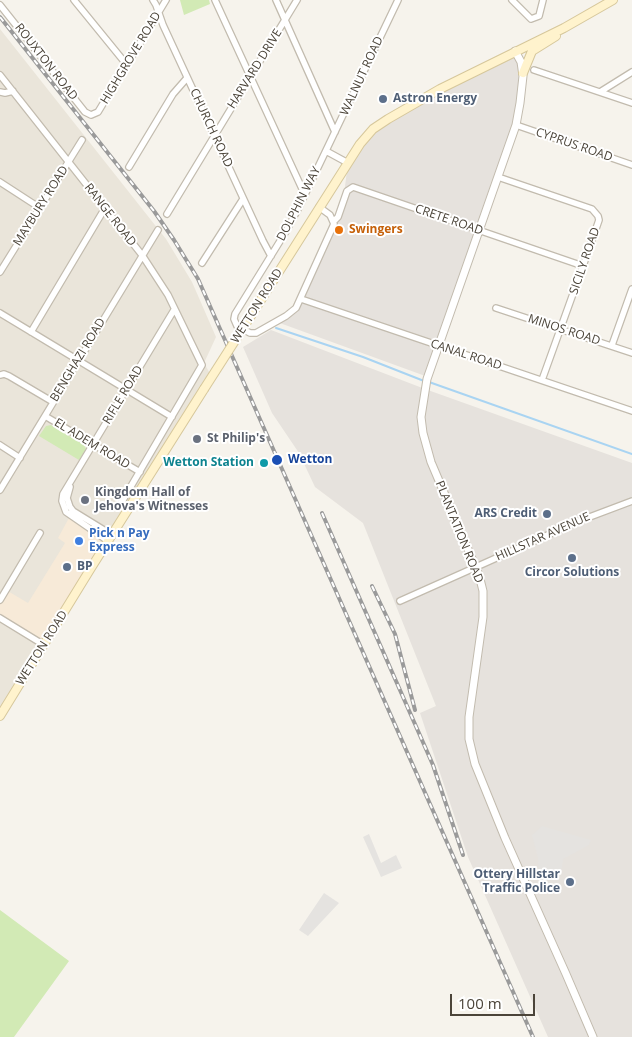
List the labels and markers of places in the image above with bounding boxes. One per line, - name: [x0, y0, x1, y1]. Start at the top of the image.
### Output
- place label: Astron Energy: [393, 92, 477, 106]
- marker: Astron Energy: [377, 93, 389, 105]
- place label: Swingers: [349, 223, 403, 237]
- marker: Swingers: [333, 224, 345, 236]
- place label: St Philip's: [207, 432, 265, 446]
- marker: St Philip's: [191, 433, 203, 445]
- marker: Wetton: [270, 453, 284, 467]
- place label: Wetton: [288, 453, 332, 467]
- place label: Wetton Station: [163, 456, 254, 470]
- marker: Wetton Station: [258, 457, 270, 469]
- place label: Kingdom Hall of Jehova's Witnesses: [95, 486, 208, 514]
- marker: Kingdom Hall of Jehova's Witnesses: [79, 494, 91, 506]
- place label: ARS Credit: [474, 507, 537, 521]
- marker: ARS Credit: [541, 508, 553, 520]
- place label: Pick n Pay Express: [89, 527, 150, 555]
- marker: Pick n Pay Express: [73, 535, 85, 547]
- marker: Circor Solutions: [566, 552, 578, 564]
- place label: BP: [77, 560, 93, 574]
- marker: BP: [61, 561, 73, 573]
- place label: Circor Solutions: [525, 566, 619, 580]
- place label: Ottery Hillstar Traffic Police: [474, 868, 560, 896]
- marker: Ottery Hillstar Traffic Police: [564, 876, 576, 888]

